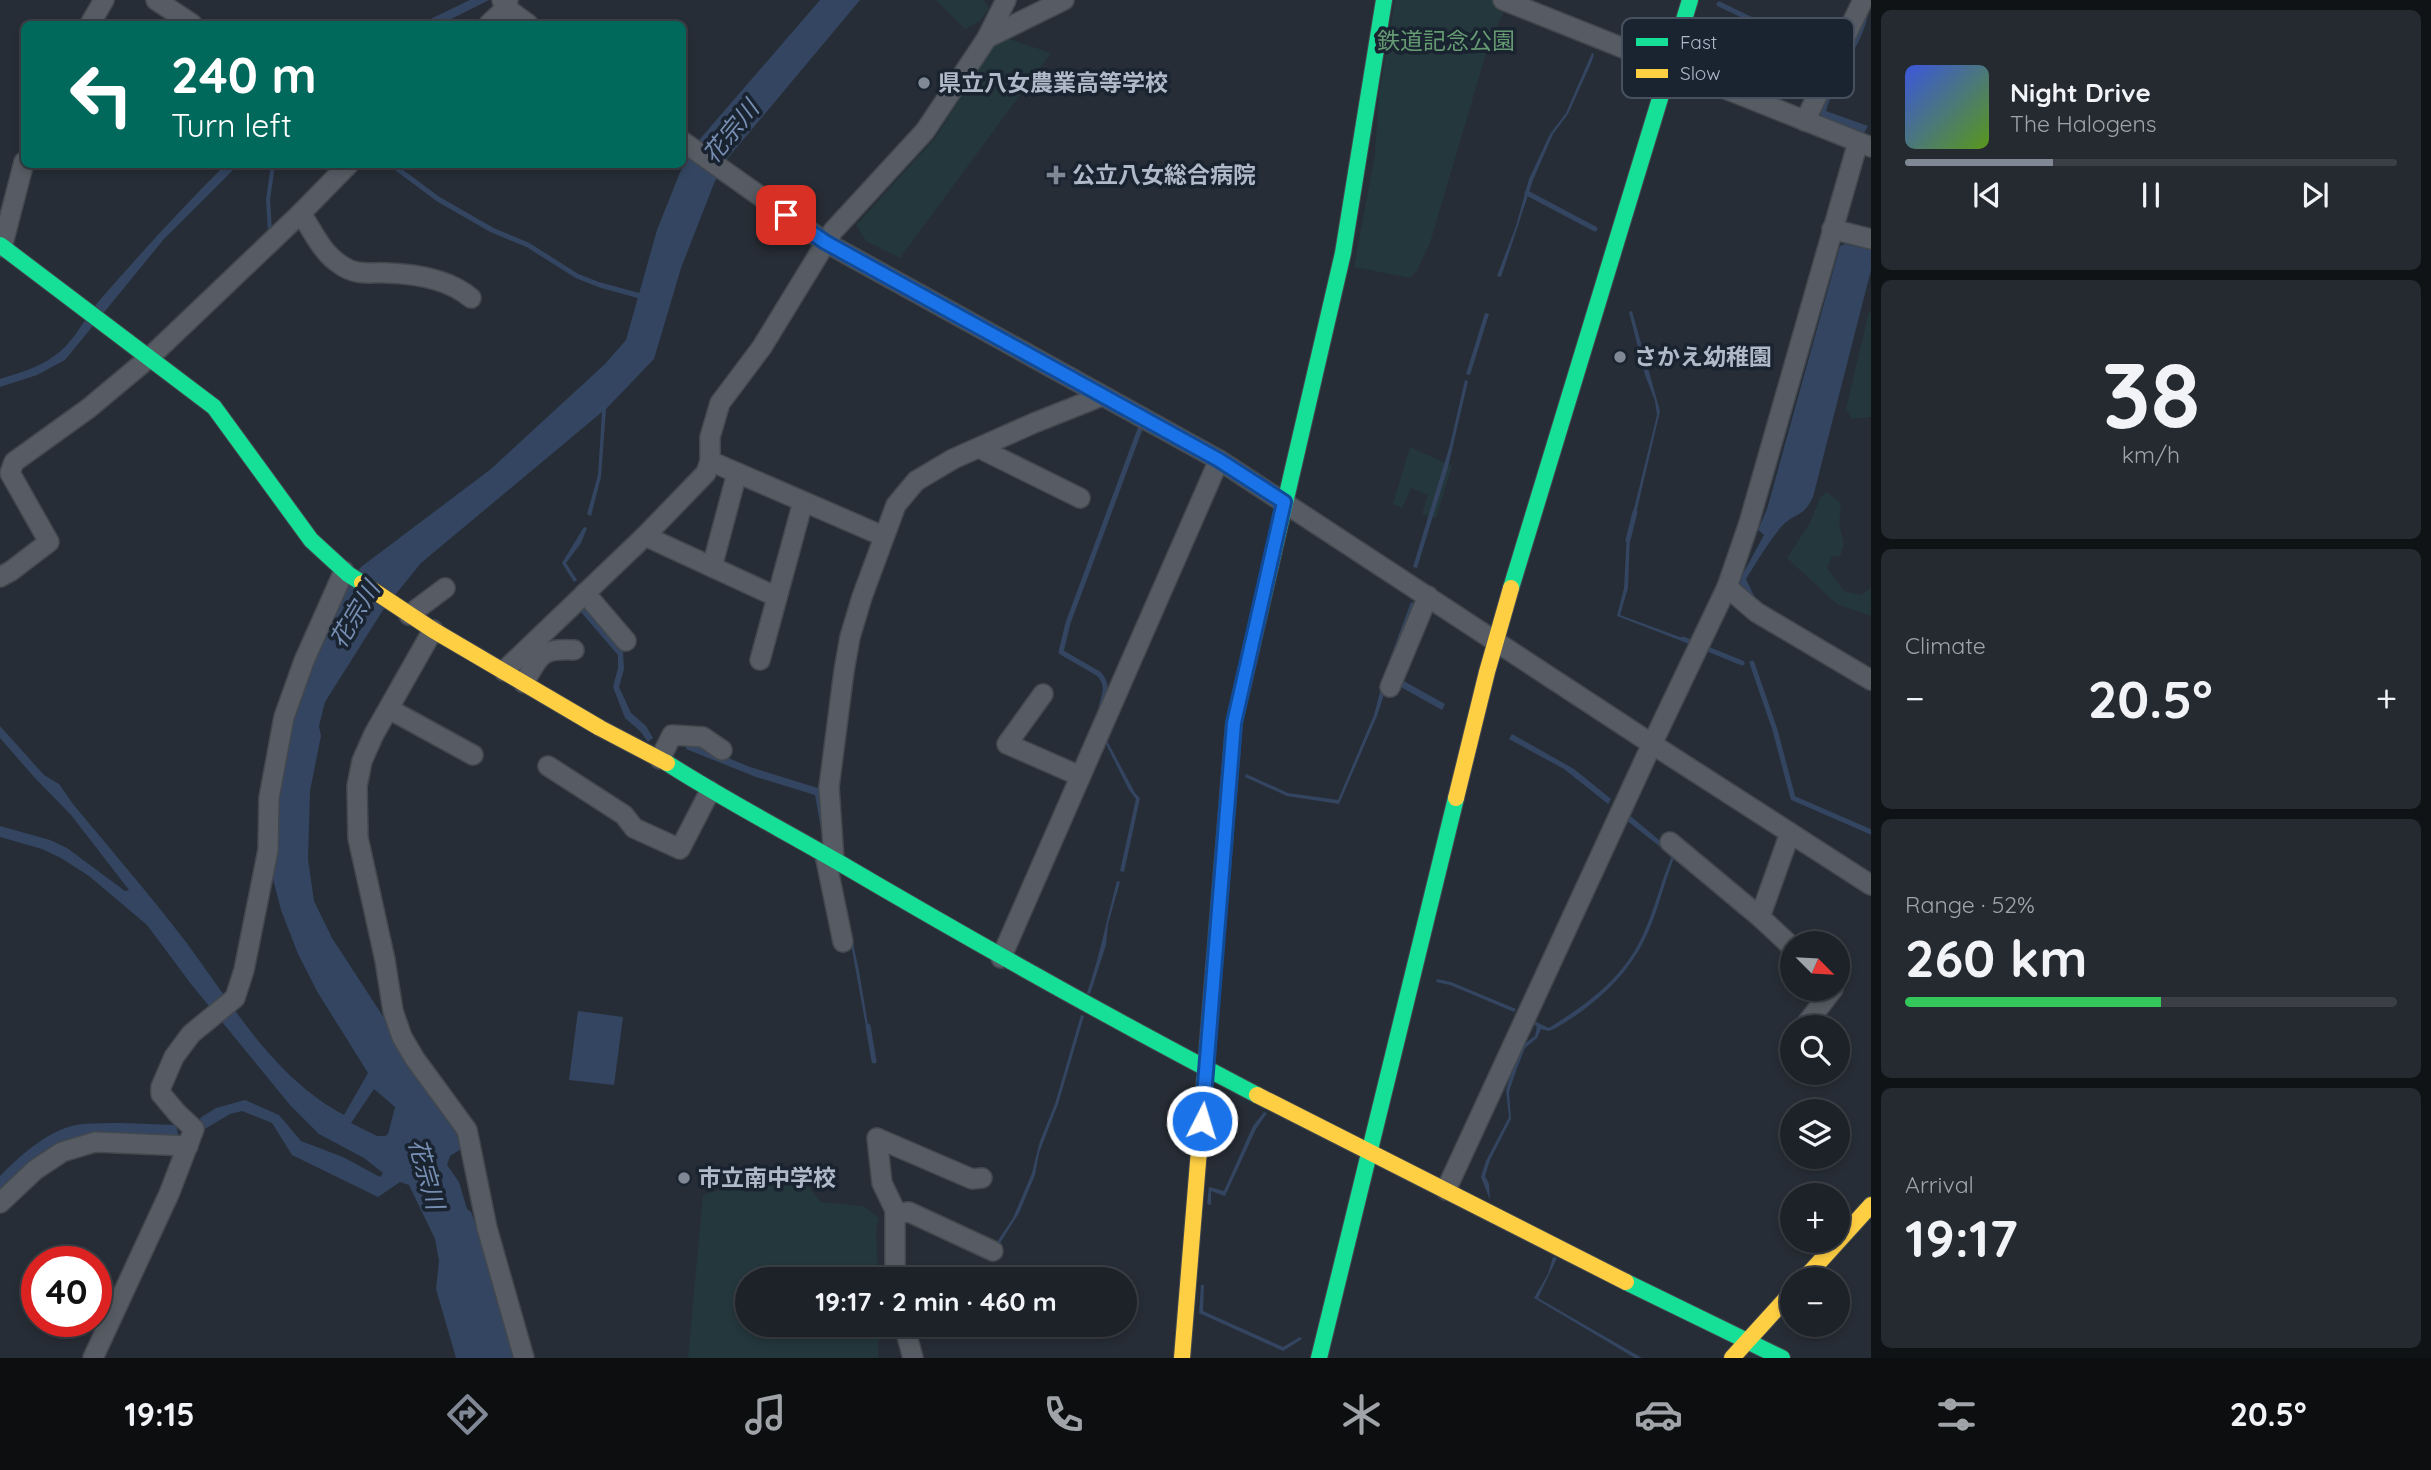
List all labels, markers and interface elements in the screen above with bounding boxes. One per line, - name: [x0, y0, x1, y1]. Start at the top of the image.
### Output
- legend: [1622, 18, 1854, 98]
- park label: 鉄道記念公園: [1377, 26, 1515, 55]
- text: Fast: [1680, 30, 1717, 54]
- text: 240 m: [171, 44, 317, 105]
- icon: left: [56, 49, 147, 140]
- text: Slow: [1680, 61, 1721, 85]
- place label: 県立八女農業高等学校: [938, 68, 1168, 97]
- marker: 県立八女農業高等学校: [916, 75, 932, 91]
- text: Night Drive: [2010, 76, 2151, 109]
- water label: 花宗川: [696, 92, 766, 169]
- text: Turn left: [171, 105, 292, 145]
- text: The Halogens: [2010, 109, 2157, 138]
- place label: 公立八女総合病院: [1072, 160, 1256, 189]
- marker: 公立八女総合病院: [1046, 165, 1066, 185]
- icon: previous: [1968, 176, 2006, 214]
- icon: pause: [2132, 176, 2170, 214]
- icon: next: [2296, 176, 2334, 214]
- pin: [756, 185, 816, 245]
- icon: arrive: [767, 196, 805, 234]
- text: 38: [2102, 337, 2200, 451]
- place label: さかえ幼稚園: [1634, 342, 1772, 371]
- marker: さかえ幼稚園: [1612, 349, 1628, 365]
- text: km/h: [2122, 440, 2180, 469]
- water label: 花宗川: [323, 573, 387, 653]
- text: Climate: [1905, 631, 1986, 660]
- text: 20.5°: [2088, 666, 2213, 731]
- text: −: [1905, 674, 1925, 722]
- text: +: [2376, 674, 2397, 722]
- text: Range · 52%: [1905, 890, 2035, 919]
- text: 260 km: [1905, 925, 2087, 990]
- north arrow: [1780, 931, 1850, 1001]
- map controls: [1780, 931, 1850, 1337]
- button: search: [1780, 1015, 1850, 1085]
- position arrow: [1165, 1084, 1239, 1158]
- button: layers: [1780, 1099, 1850, 1169]
- water label: 花宗川: [403, 1135, 452, 1215]
- place label: 市立南中学校: [698, 1163, 836, 1192]
- marker: 市立南中学校: [676, 1170, 692, 1186]
- text: Arrival: [1905, 1170, 1974, 1199]
- button: +: [1780, 1183, 1850, 1253]
- text: 19:17: [1905, 1205, 2018, 1270]
- speed limit sign: 40: [21, 1246, 112, 1337]
- button: −: [1780, 1267, 1850, 1337]
- text: 19:17 · 2 min · 460 m: [815, 1285, 1057, 1318]
- icon: directions: [443, 1390, 492, 1439]
- icon: music: [741, 1390, 790, 1439]
- icon: phone: [1039, 1390, 1088, 1439]
- icon: climate: [1337, 1390, 1386, 1439]
- icon: car: [1634, 1390, 1683, 1439]
- icon: filters: [1932, 1390, 1981, 1439]
- text: 19:15: [124, 1394, 195, 1434]
- text: 20.5°: [2230, 1394, 2307, 1434]

